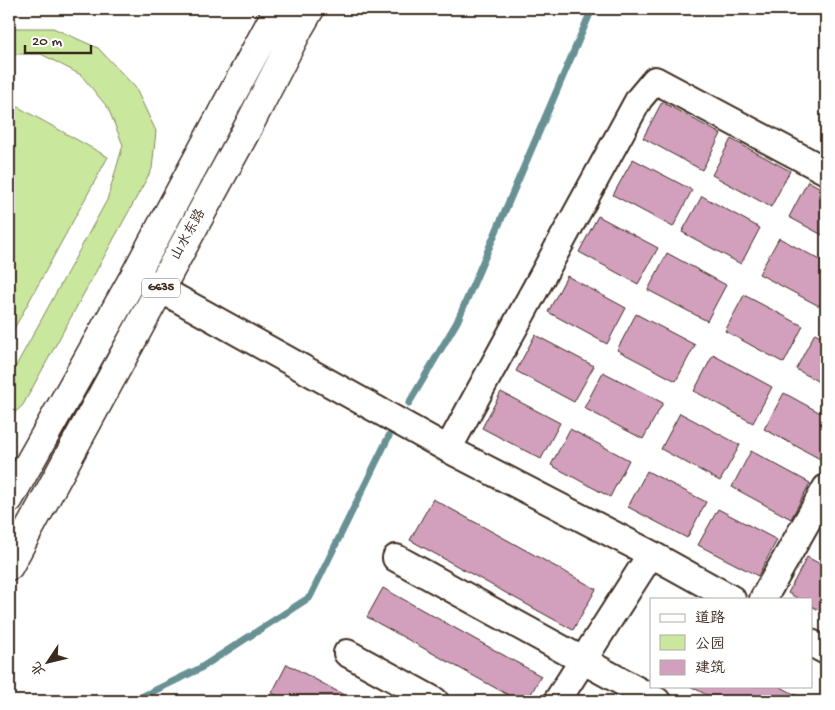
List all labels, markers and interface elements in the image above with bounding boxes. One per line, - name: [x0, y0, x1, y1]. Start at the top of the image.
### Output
- scale bar: [25, 22, 91, 54]
- text: 20 m: [32, 33, 62, 51]
- street label: 山水东路: [167, 206, 210, 264]
- road number: G635: [142, 278, 180, 298]
- legend: [650, 598, 812, 688]
- text: 道路: [695, 610, 725, 628]
- text: 公园: [695, 636, 725, 654]
- north arrow: [22, 638, 72, 688]
- text: 北: [28, 657, 50, 679]
- text: 建筑: [695, 660, 725, 678]

